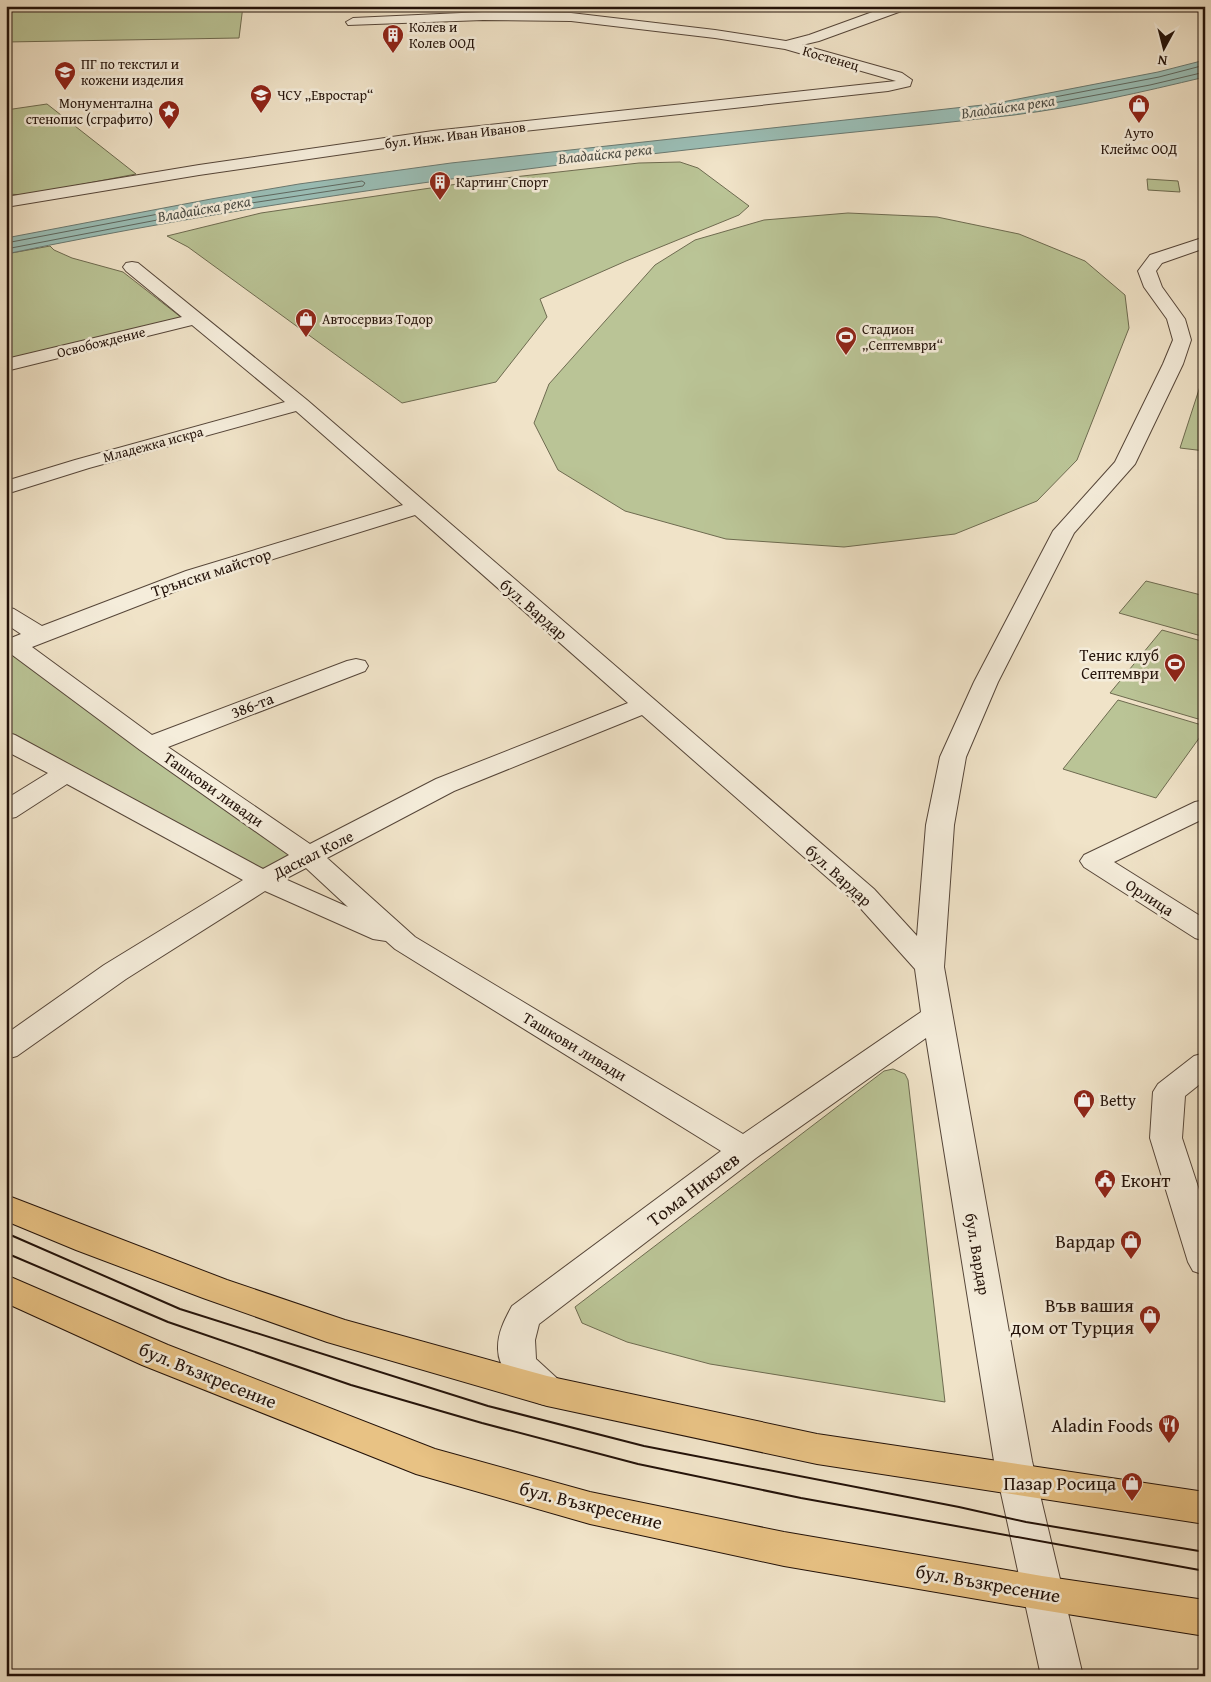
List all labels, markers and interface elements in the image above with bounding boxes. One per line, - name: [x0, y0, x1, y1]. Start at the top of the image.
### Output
- place label: Колев и Колев ООД: [409, 17, 475, 53]
- north arrow: [1138, 22, 1188, 72]
- building icon: Колев и Колев ООД: [381, 23, 405, 54]
- street label: Костенец: [800, 40, 862, 76]
- text: N: [1156, 50, 1168, 71]
- place label: ПГ по текстил и кожени изделия: [81, 54, 184, 90]
- school or university icon: ПГ по текстил и кожени изделия: [53, 60, 77, 91]
- school or university icon: ЧСУ „Евростар“: [249, 83, 273, 114]
- place label: ЧСУ „Евростар“: [277, 85, 373, 105]
- water label: Владайска река: [959, 90, 1056, 124]
- place label: Монументална стенопис (сграфито): [26, 93, 153, 129]
- shop icon: Ауто Клеймс ООД: [1127, 93, 1151, 124]
- place icon: Монументална стенопис (сграфито): [157, 99, 181, 130]
- street label: бул. Инж. Иван Иванов: [383, 116, 527, 154]
- place label: Ауто Клеймс ООД: [1101, 123, 1177, 159]
- water label: Владайска река: [556, 138, 653, 169]
- building icon: Картинг Спорт: [428, 170, 452, 201]
- place label: Картинг Спорт: [456, 172, 548, 192]
- water label: Владайска река: [155, 190, 252, 227]
- shop icon: Автосервиз Тодор: [294, 307, 318, 338]
- place label: Автосервиз Тодор: [322, 309, 434, 329]
- place label: Стадион „Септември“: [862, 319, 943, 355]
- street label: Освобождение: [55, 321, 148, 363]
- sports icon: Стадион „Септември“: [834, 325, 858, 356]
- street label: Младежка искра: [101, 421, 206, 467]
- street label: Трънски майстор: [148, 541, 274, 603]
- street label: бул. Вардар: [495, 573, 573, 645]
- place label: Тенис клуб Септември: [1080, 643, 1159, 685]
- sports icon: Тенис клуб Септември: [1163, 652, 1187, 683]
- street label: 386-та: [227, 686, 277, 724]
- street label: Ташкови ливади: [159, 745, 270, 833]
- street label: Даскал Коле: [268, 823, 357, 885]
- street label: бул. Вардар: [800, 838, 878, 912]
- street label: Орлица: [1121, 872, 1179, 922]
- street label: Ташкови ливади: [518, 1005, 632, 1087]
- shop icon: Betty: [1072, 1088, 1096, 1119]
- place label: Betty: [1100, 1088, 1136, 1112]
- street label: Тома Никлев: [641, 1145, 745, 1233]
- place label: Еконт: [1121, 1166, 1171, 1194]
- public building icon: Еконт: [1093, 1168, 1117, 1199]
- street label: бул. Вардар: [959, 1211, 997, 1297]
- place label: Вардар: [1055, 1227, 1115, 1255]
- shop icon: Вардар: [1119, 1229, 1143, 1260]
- place label: Във вашия дом от Турция: [1011, 1291, 1134, 1341]
- shop icon: Във вашия дом от Турция: [1138, 1304, 1162, 1335]
- street label: бул. Възкресение: [135, 1335, 281, 1415]
- place label: Aladin Foods: [1051, 1411, 1153, 1439]
- restaurant icon: Aladin Foods: [1157, 1413, 1181, 1444]
- place label: Пазар Росица: [1003, 1469, 1116, 1497]
- shop icon: Пазар Росица: [1120, 1471, 1144, 1502]
- street label: бул. Възкресение: [517, 1474, 666, 1536]
- street label: бул. Възкресение: [913, 1556, 1063, 1610]

